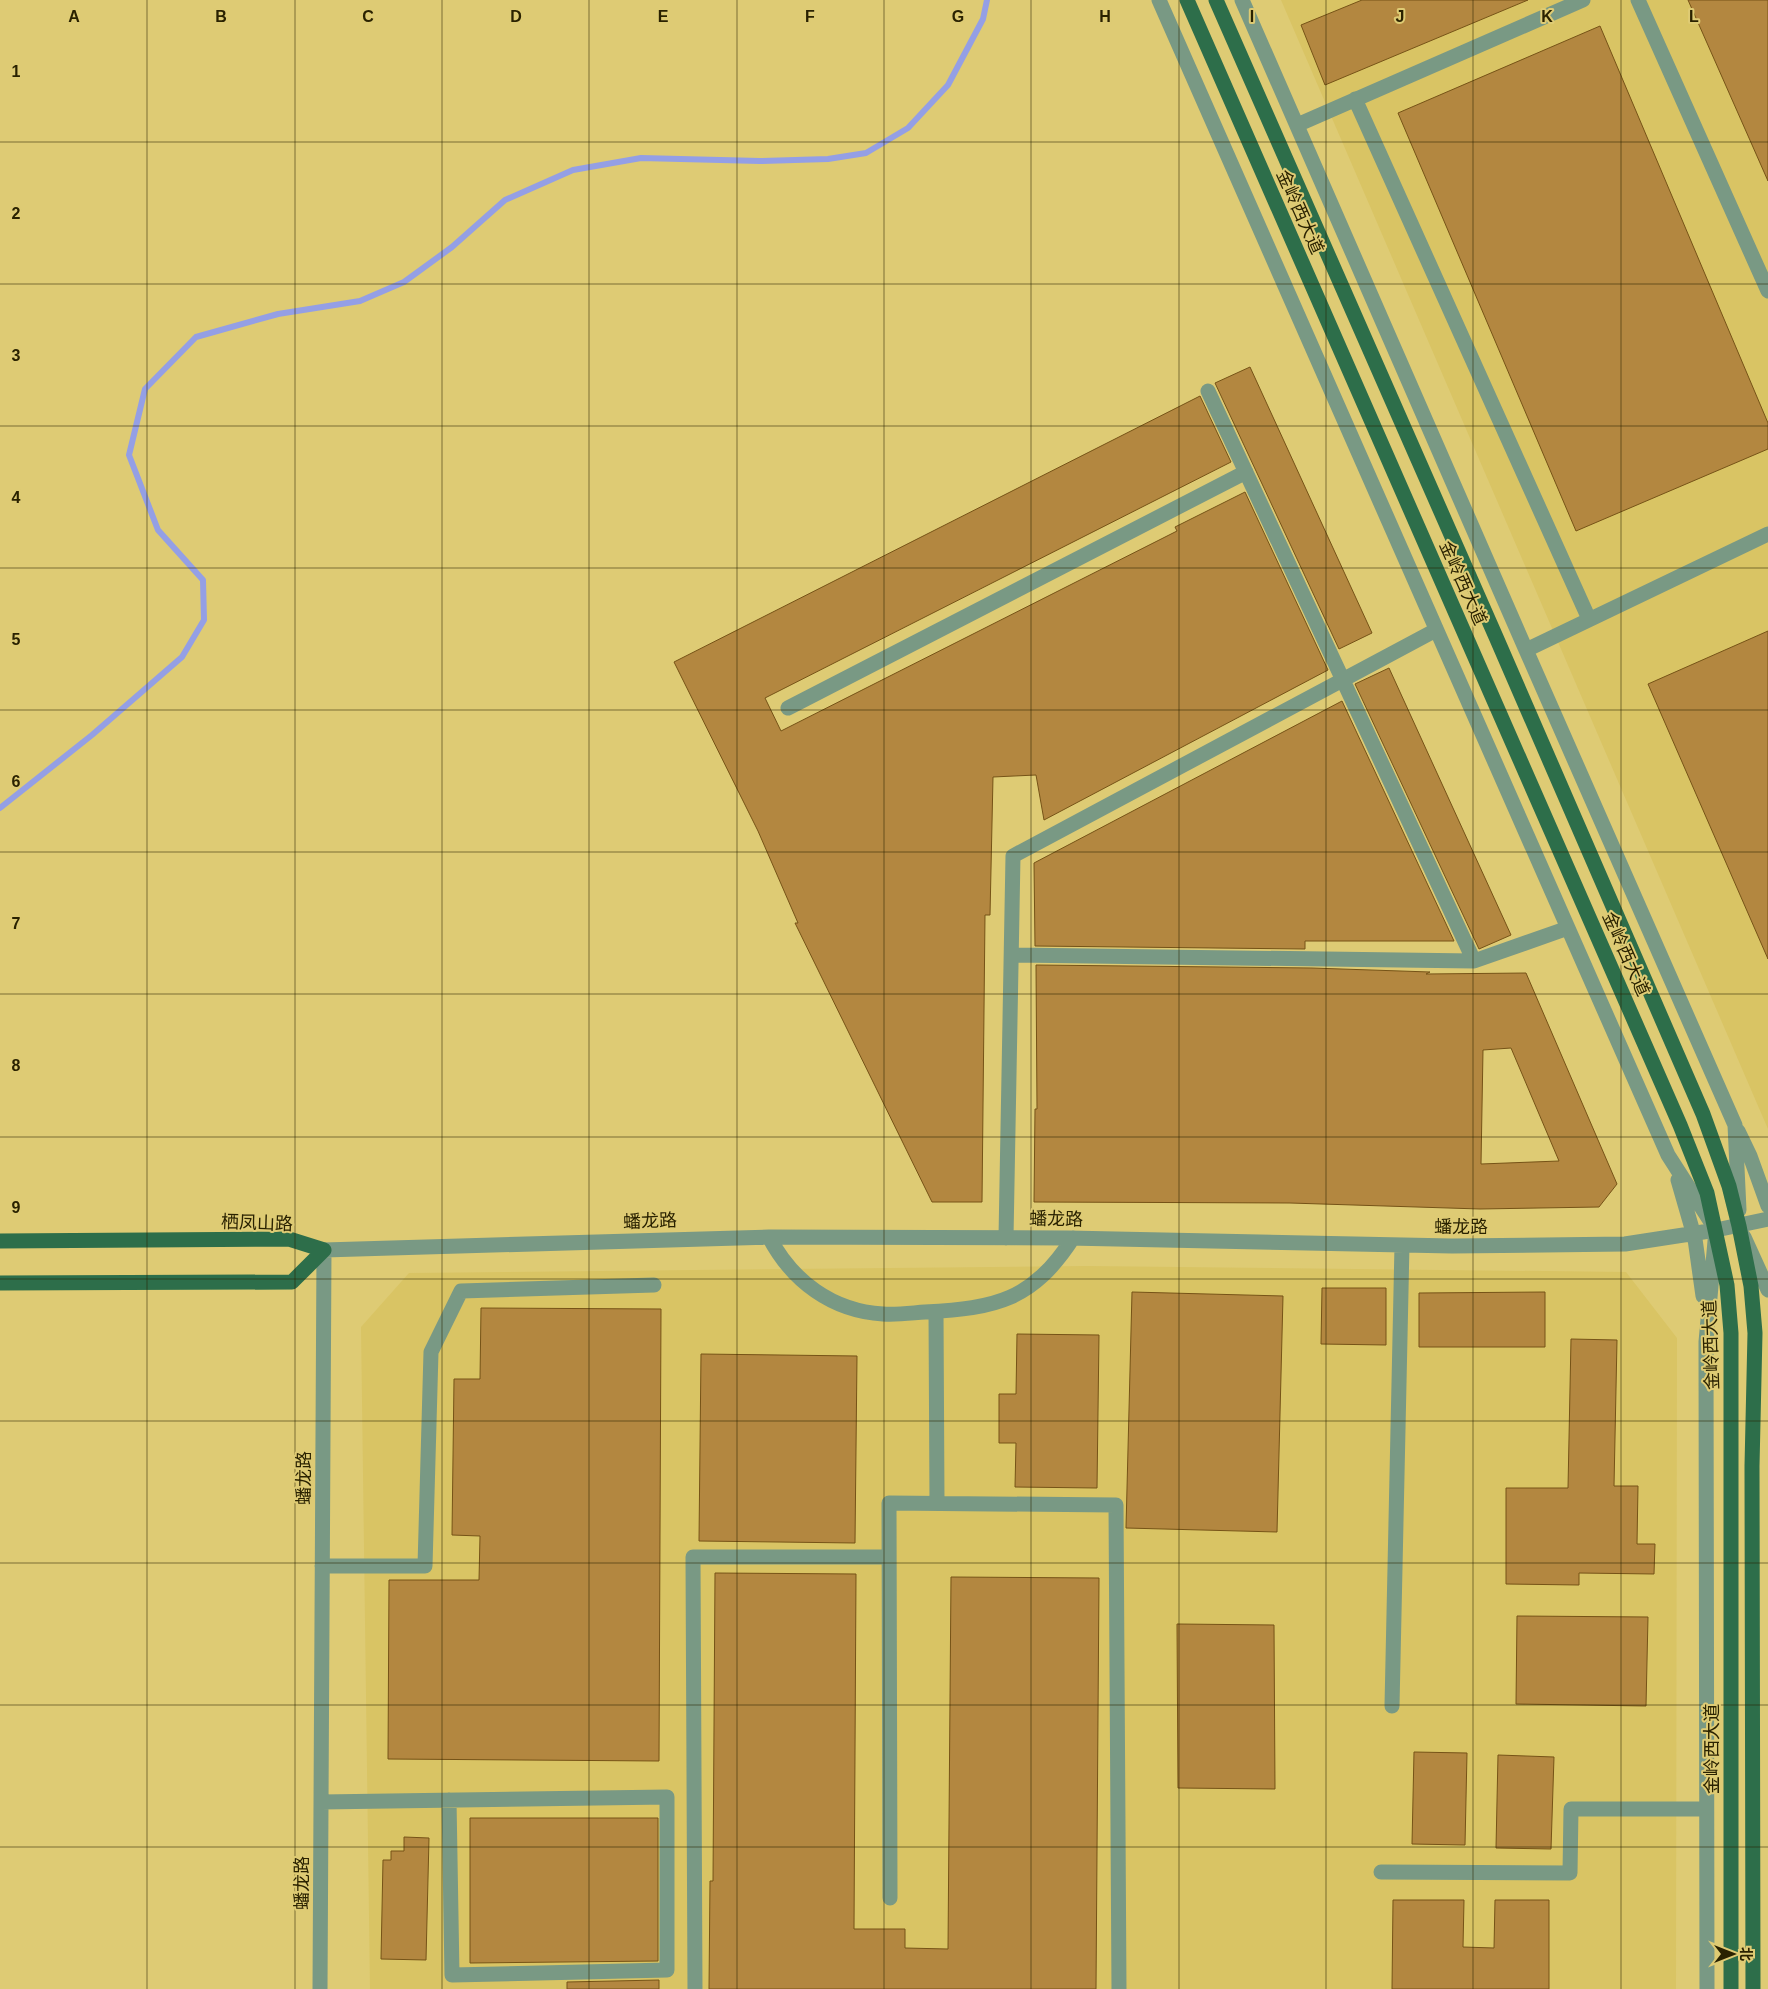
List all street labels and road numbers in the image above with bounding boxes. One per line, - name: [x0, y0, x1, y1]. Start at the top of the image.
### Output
- street label: 金岭西大道: [1273, 167, 1327, 257]
- street label: 金岭西大道: [1436, 538, 1490, 628]
- street label: 金岭西大道: [1599, 909, 1653, 999]
- street label: 蟠龙路: [1029, 1209, 1083, 1229]
- street label: 蟠龙路: [623, 1210, 677, 1232]
- street label: 栖凤山路: [221, 1212, 293, 1234]
- street label: 蟠龙路: [1434, 1217, 1488, 1237]
- street label: 金岭西大道: [1699, 1300, 1723, 1390]
- street label: 蟠龙路: [294, 1451, 314, 1505]
- street label: 金岭西大道: [1702, 1704, 1722, 1794]
- street label: 蟠龙路: [292, 1856, 312, 1910]

